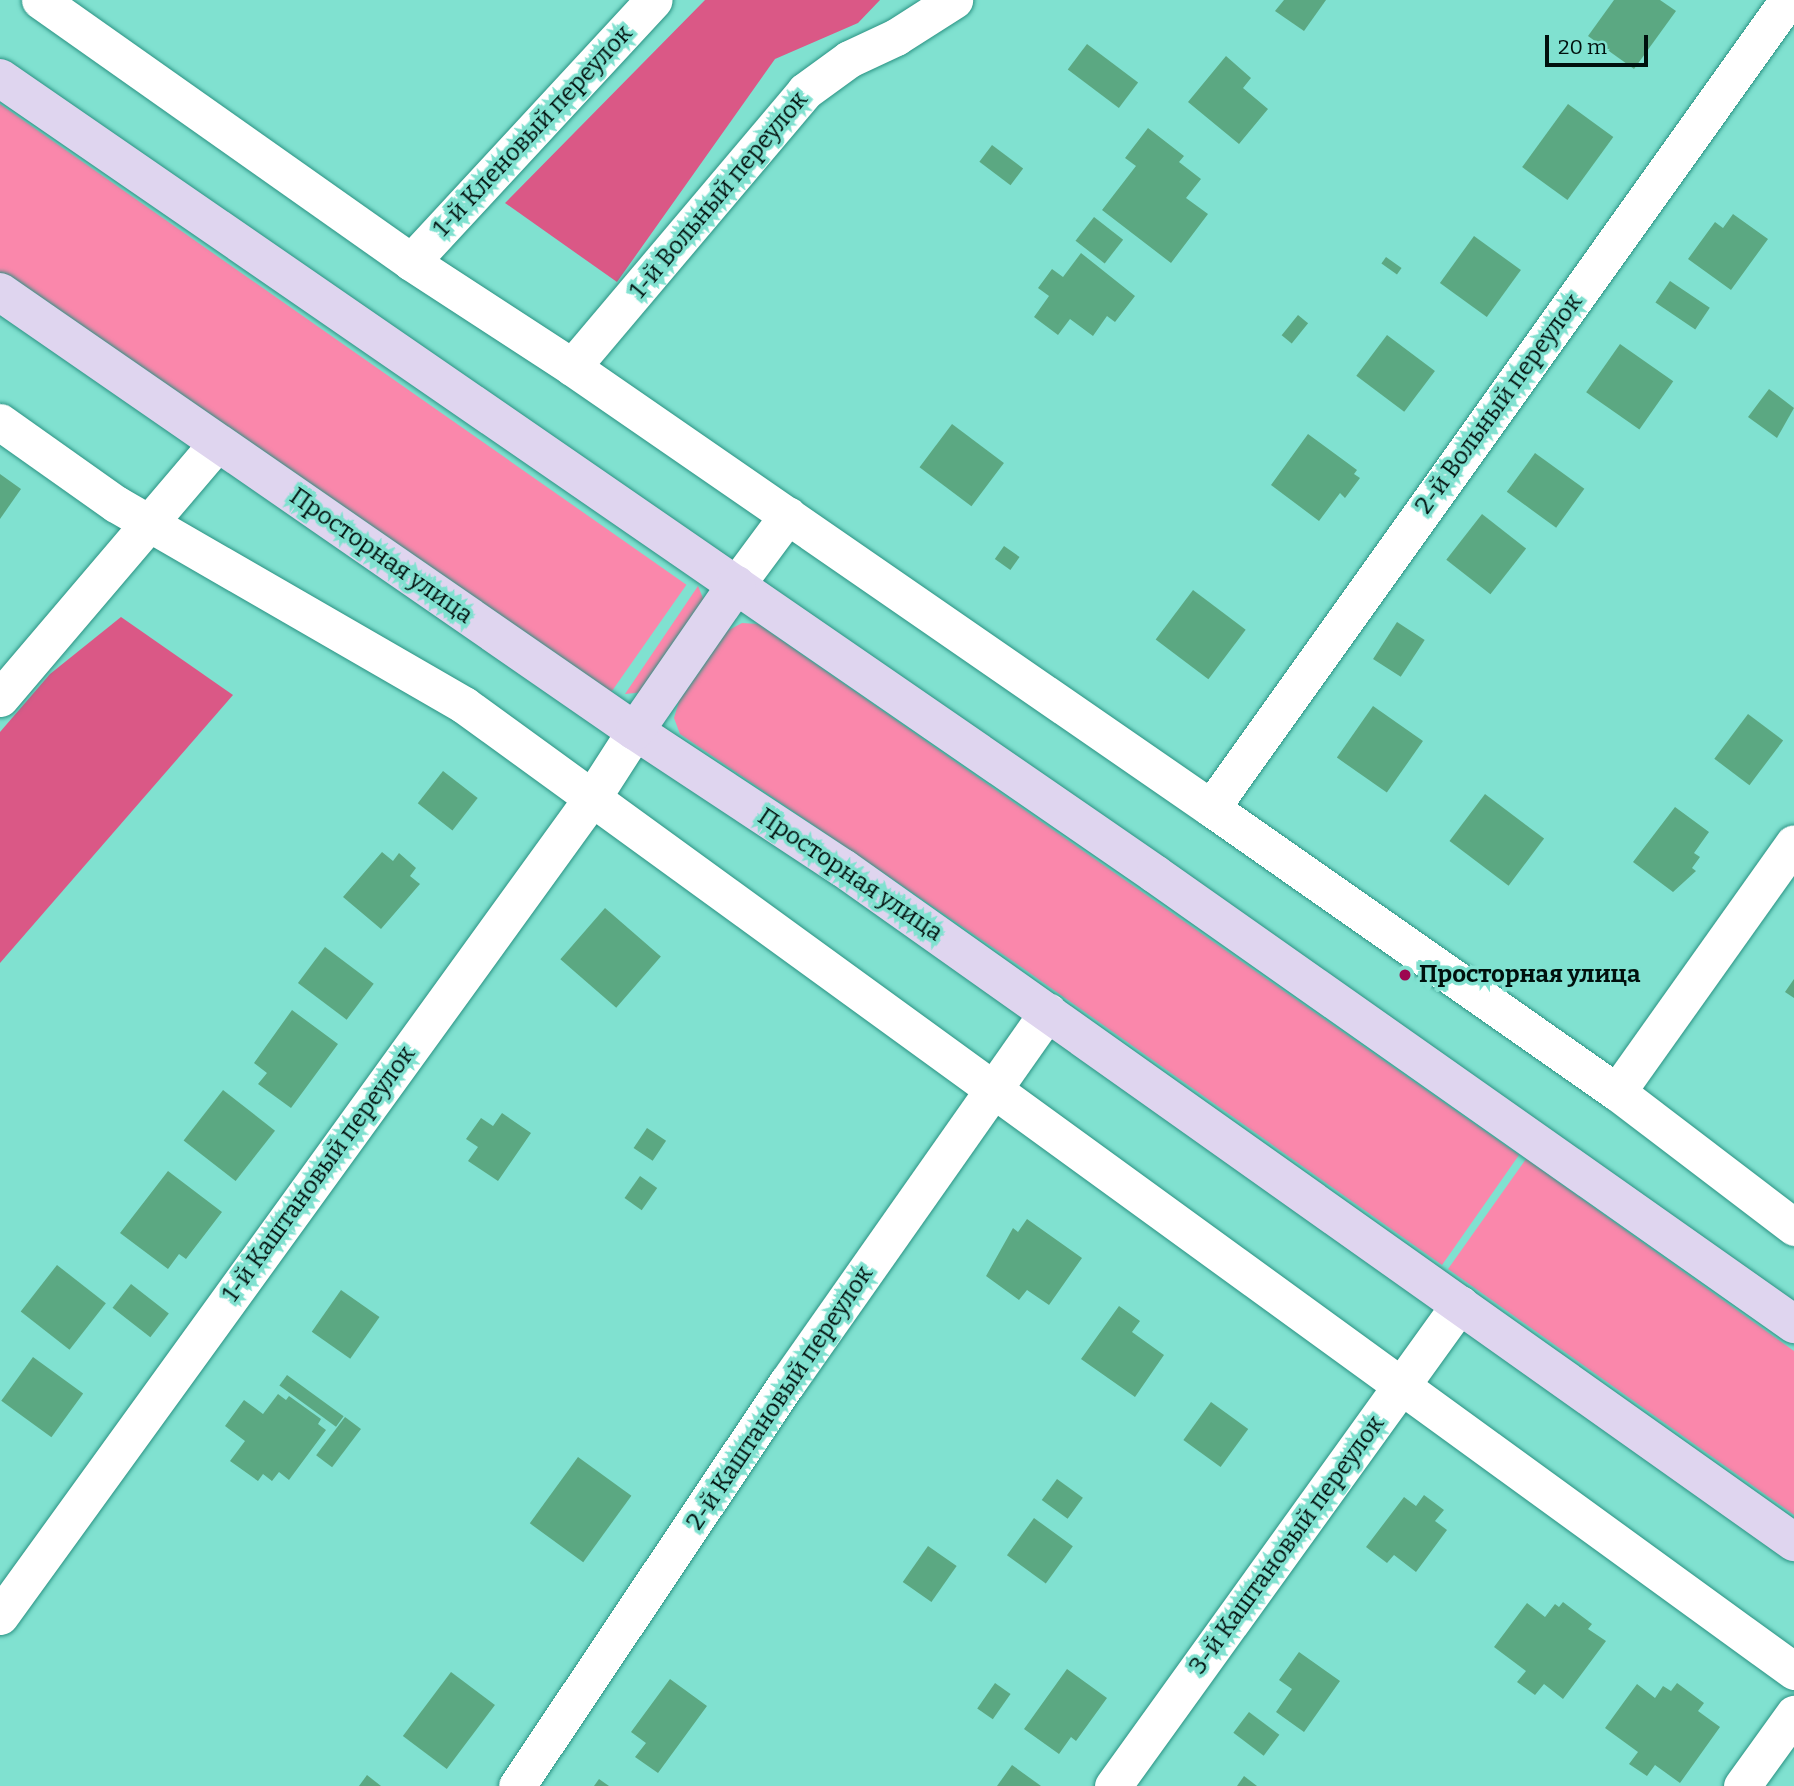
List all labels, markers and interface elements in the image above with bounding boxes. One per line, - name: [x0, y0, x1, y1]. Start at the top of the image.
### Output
- street label: 1-й Кленовый переулок: [428, 19, 638, 243]
- scale bar: [1549, 21, 1652, 65]
- text: 20 m: [1558, 34, 1607, 60]
- street label: 1-й Вольный переулок: [624, 86, 814, 304]
- street label: 2-й Вольный переулок: [1410, 288, 1588, 520]
- street label: Просторная улица: [284, 482, 478, 630]
- street label: Просторная улица: [752, 802, 948, 948]
- place label: Просторная улица: [1419, 961, 1640, 989]
- marker: Просторная улица: [1397, 967, 1413, 983]
- street label: 1-й Каштановый переулок: [217, 1041, 421, 1307]
- street label: 2-й Каштановый переулок: [681, 1261, 879, 1535]
- street label: 3-й Каштановый переулок: [1183, 1410, 1391, 1680]

